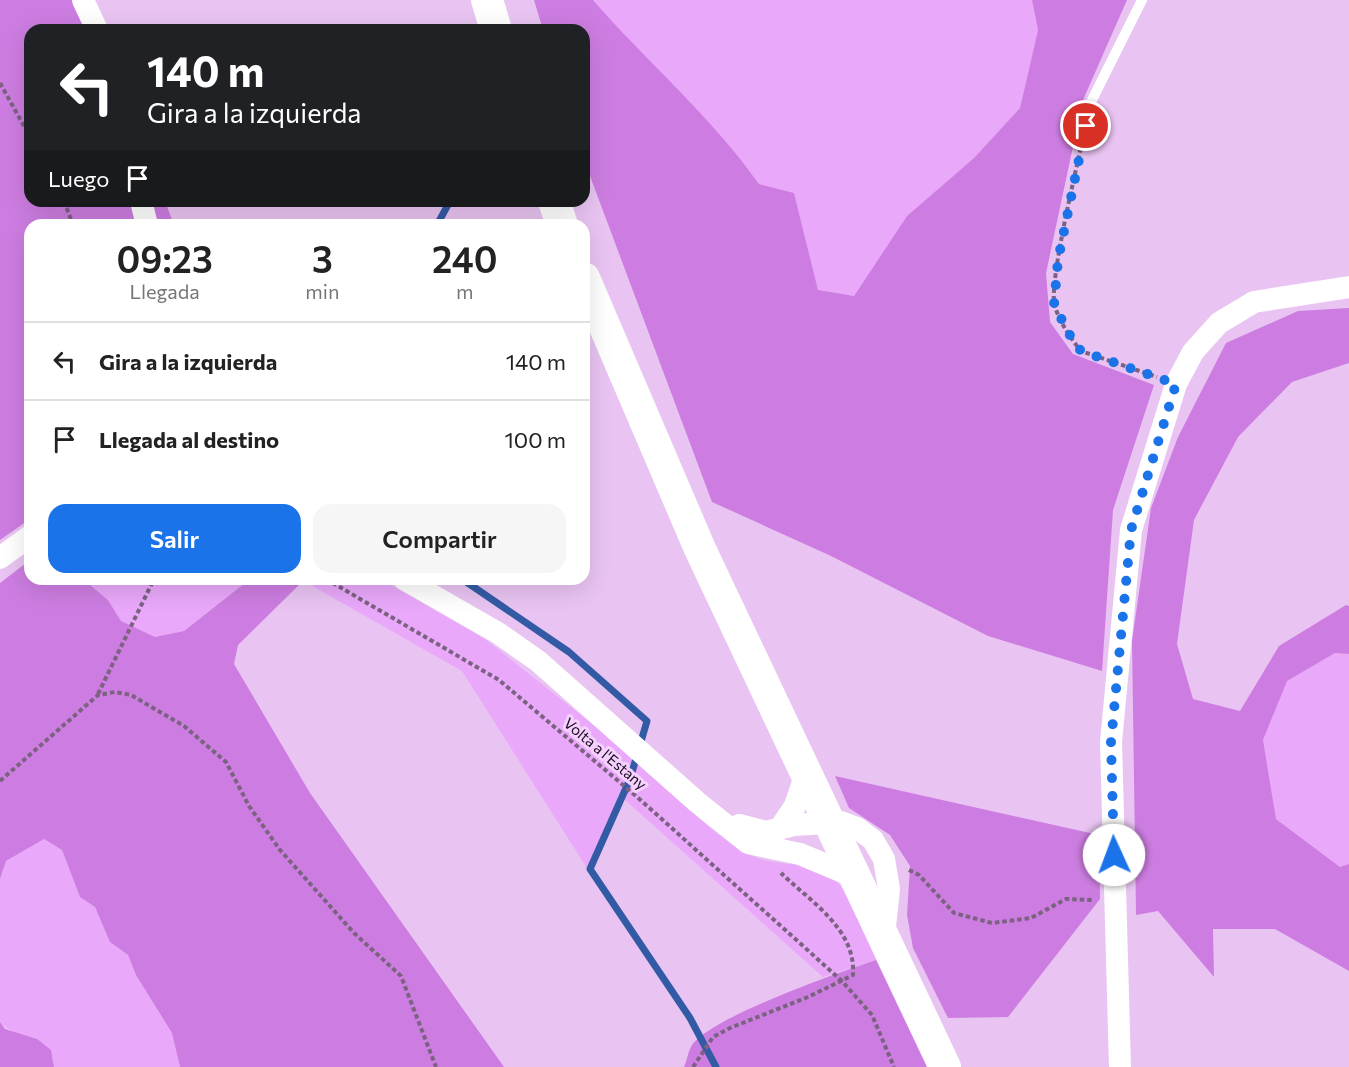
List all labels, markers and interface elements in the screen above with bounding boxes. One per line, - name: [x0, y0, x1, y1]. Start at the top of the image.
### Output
- text: 140 m: [147, 44, 264, 96]
- icon: left: [48, 48, 126, 126]
- text: Gira a la izquierda: [147, 96, 361, 129]
- pin: [1060, 100, 1111, 151]
- icon: arrive: [1069, 109, 1102, 142]
- icon: arrive: [121, 162, 154, 195]
- text: Luego: [48, 165, 109, 192]
- text: 09:23: [117, 236, 213, 280]
- text: 3: [312, 236, 333, 280]
- text: 240: [432, 236, 497, 280]
- text: Llegada: [130, 279, 200, 303]
- text: min: [305, 279, 339, 303]
- text: m: [456, 279, 473, 303]
- icon: left: [48, 345, 81, 378]
- text: Gira a la izquierda: [99, 348, 277, 375]
- text: 140 m: [506, 348, 566, 375]
- icon: arrive: [48, 423, 81, 456]
- text: Llegada al destino: [99, 426, 279, 453]
- text: 100 m: [504, 426, 566, 453]
- button: Salir: [48, 504, 301, 573]
- button: Compartir: [313, 504, 566, 573]
- street label: Volta a l'Estany: [561, 713, 651, 793]
- position arrow: [1082, 823, 1146, 887]

